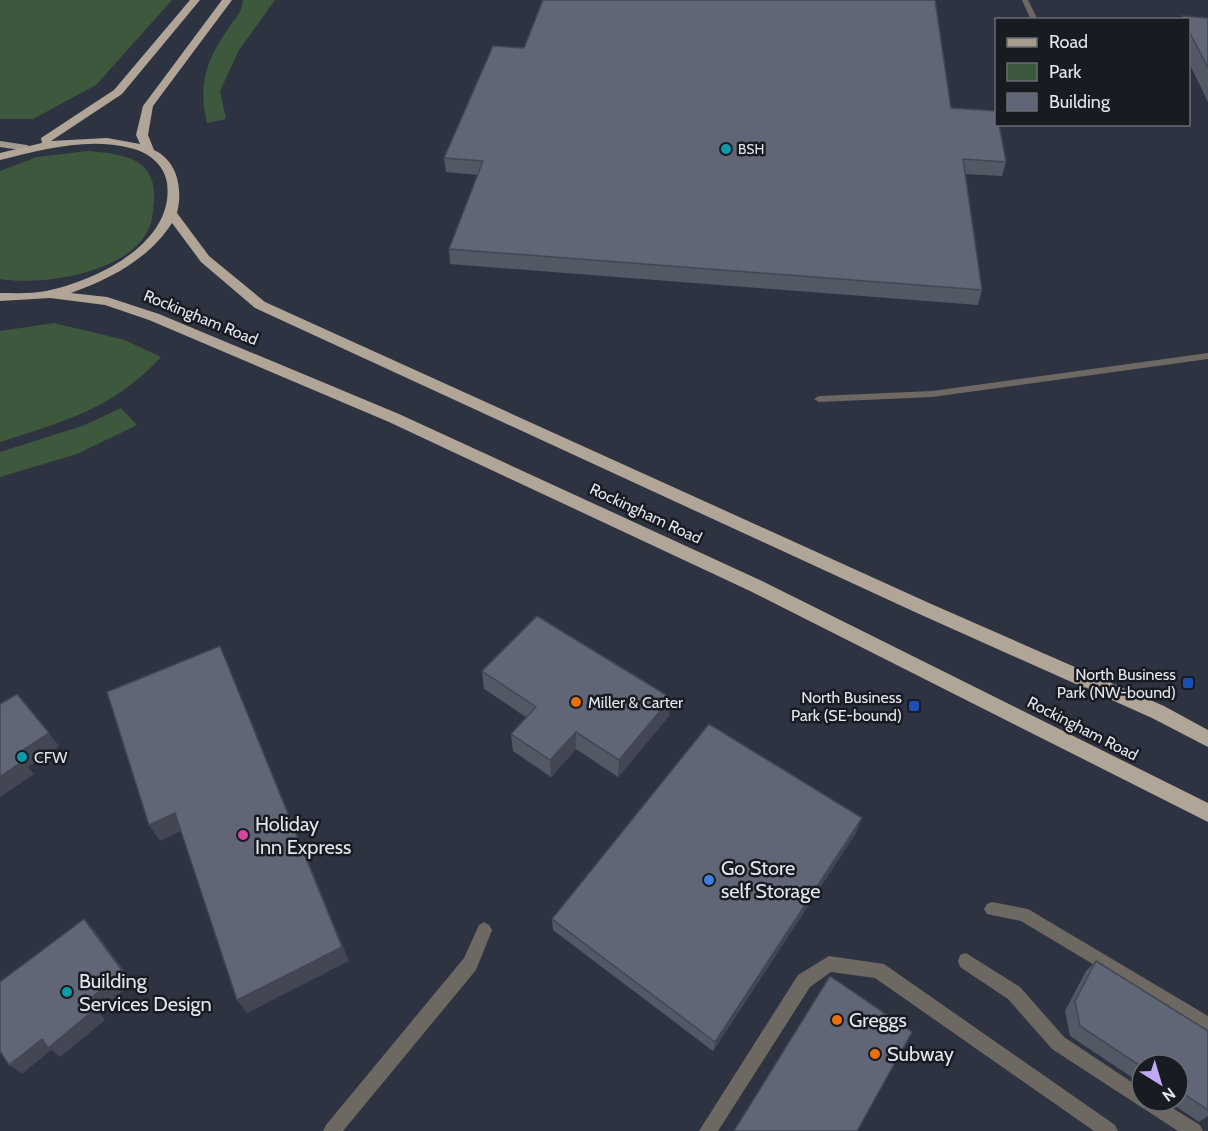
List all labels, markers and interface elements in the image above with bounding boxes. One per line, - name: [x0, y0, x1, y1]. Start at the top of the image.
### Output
- legend: [995, 18, 1190, 126]
- text: Road: [1049, 31, 1088, 53]
- text: Park: [1049, 61, 1082, 83]
- text: Building: [1049, 91, 1111, 113]
- place label: BSH: [738, 140, 764, 158]
- marker: BSH: [719, 142, 733, 156]
- street label: Rockingham Road: [141, 286, 261, 349]
- street label: Rockingham Road: [587, 479, 705, 548]
- place label: North Business Park (NW-bound): [1057, 665, 1176, 702]
- marker: North Business Park (NW-bound): [1181, 676, 1195, 690]
- place label: North Business Park (SE-bound): [791, 688, 902, 725]
- street label: Rockingham Road: [1024, 692, 1141, 765]
- place label: Miller & Carter: [588, 693, 684, 712]
- marker: Miller & Carter: [569, 695, 583, 709]
- marker: North Business Park (SE-bound): [907, 699, 921, 713]
- place label: CFW: [34, 748, 68, 767]
- marker: CFW: [15, 750, 29, 764]
- place label: Holiday Inn Express: [255, 812, 351, 859]
- marker: Holiday Inn Express: [236, 828, 250, 842]
- place label: Go Store self Storage: [721, 856, 820, 903]
- marker: Go Store self Storage: [702, 873, 716, 887]
- place label: Building Services Design: [79, 969, 212, 1016]
- marker: Building Services Design: [60, 985, 74, 999]
- place label: Greggs: [849, 1008, 907, 1032]
- marker: Greggs: [830, 1013, 844, 1027]
- place label: Subway: [887, 1042, 954, 1066]
- marker: Subway: [868, 1047, 882, 1061]
- north arrow: [1130, 1053, 1190, 1113]
- text: N: [1158, 1084, 1179, 1106]

